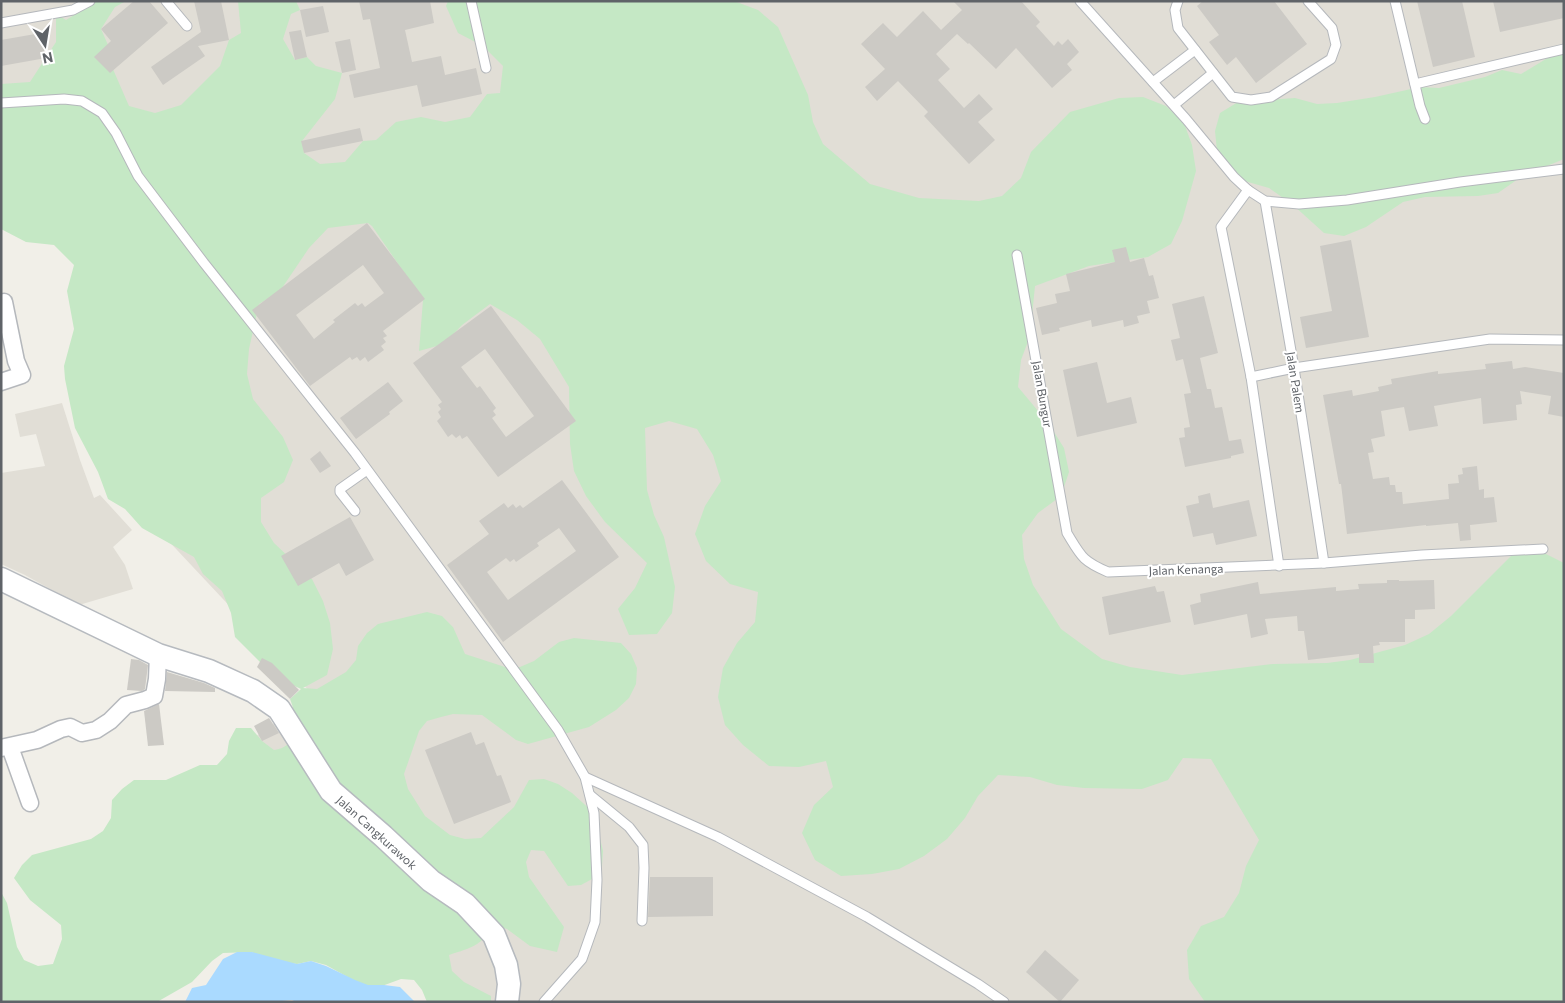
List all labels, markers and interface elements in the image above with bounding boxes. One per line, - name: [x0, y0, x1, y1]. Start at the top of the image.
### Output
- north arrow: [20, 20, 70, 70]
- text: N: [41, 49, 55, 68]
- street label: Jalan Palem: [1283, 350, 1308, 414]
- street label: Jalan Bungur: [1029, 360, 1056, 429]
- street label: Jalan Kenanga: [1148, 561, 1224, 578]
- street label: Jalan Cangkurawok: [333, 792, 420, 873]

